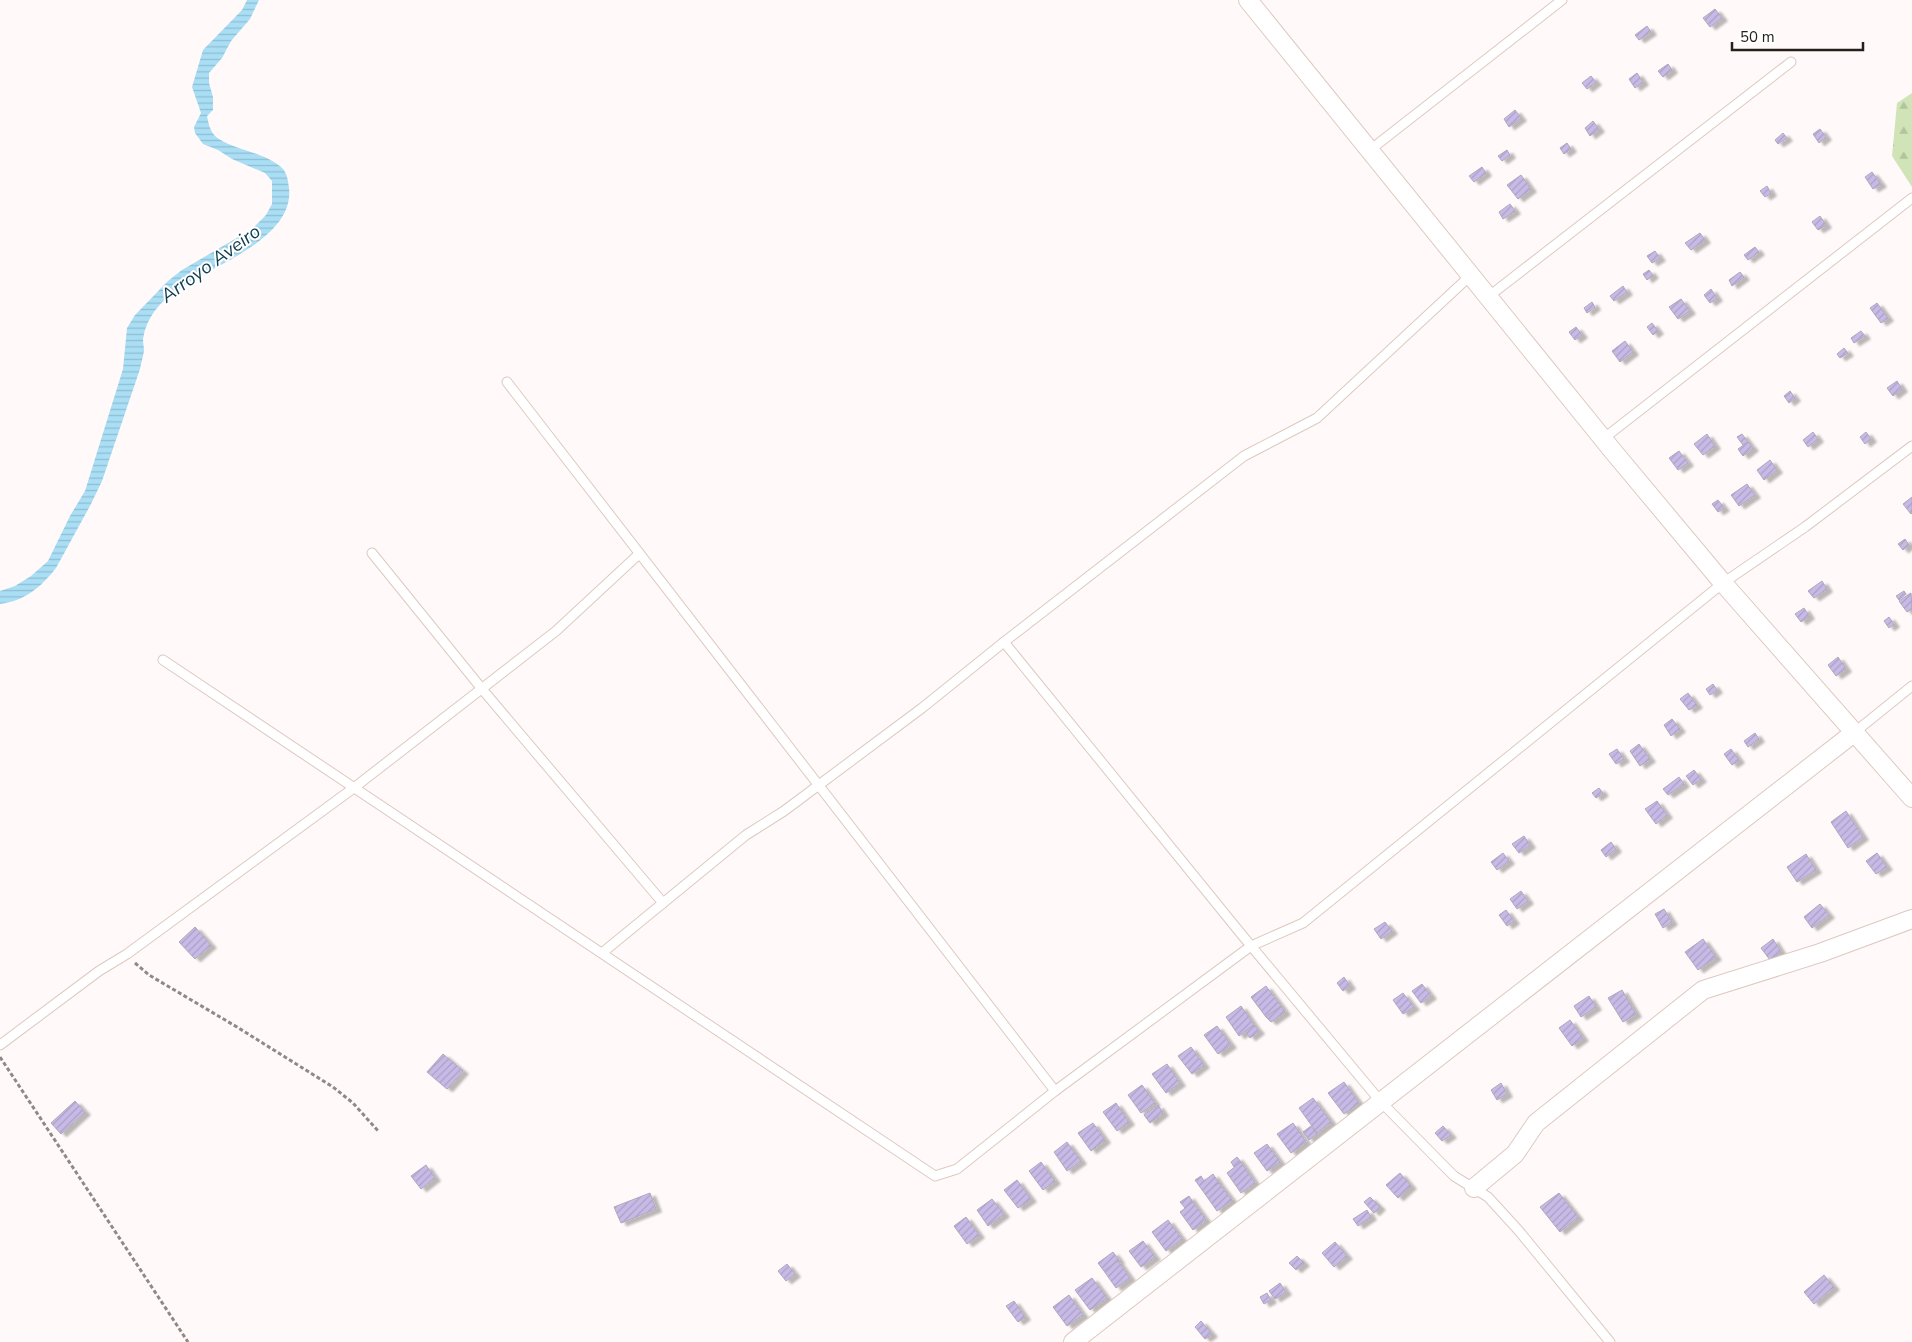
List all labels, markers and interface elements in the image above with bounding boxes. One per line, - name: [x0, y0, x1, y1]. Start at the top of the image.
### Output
- scale bar: [1732, 20, 1863, 52]
- text: 50 m: [1740, 27, 1775, 47]
- water label: Arroyo Aveiro: [155, 219, 266, 309]

